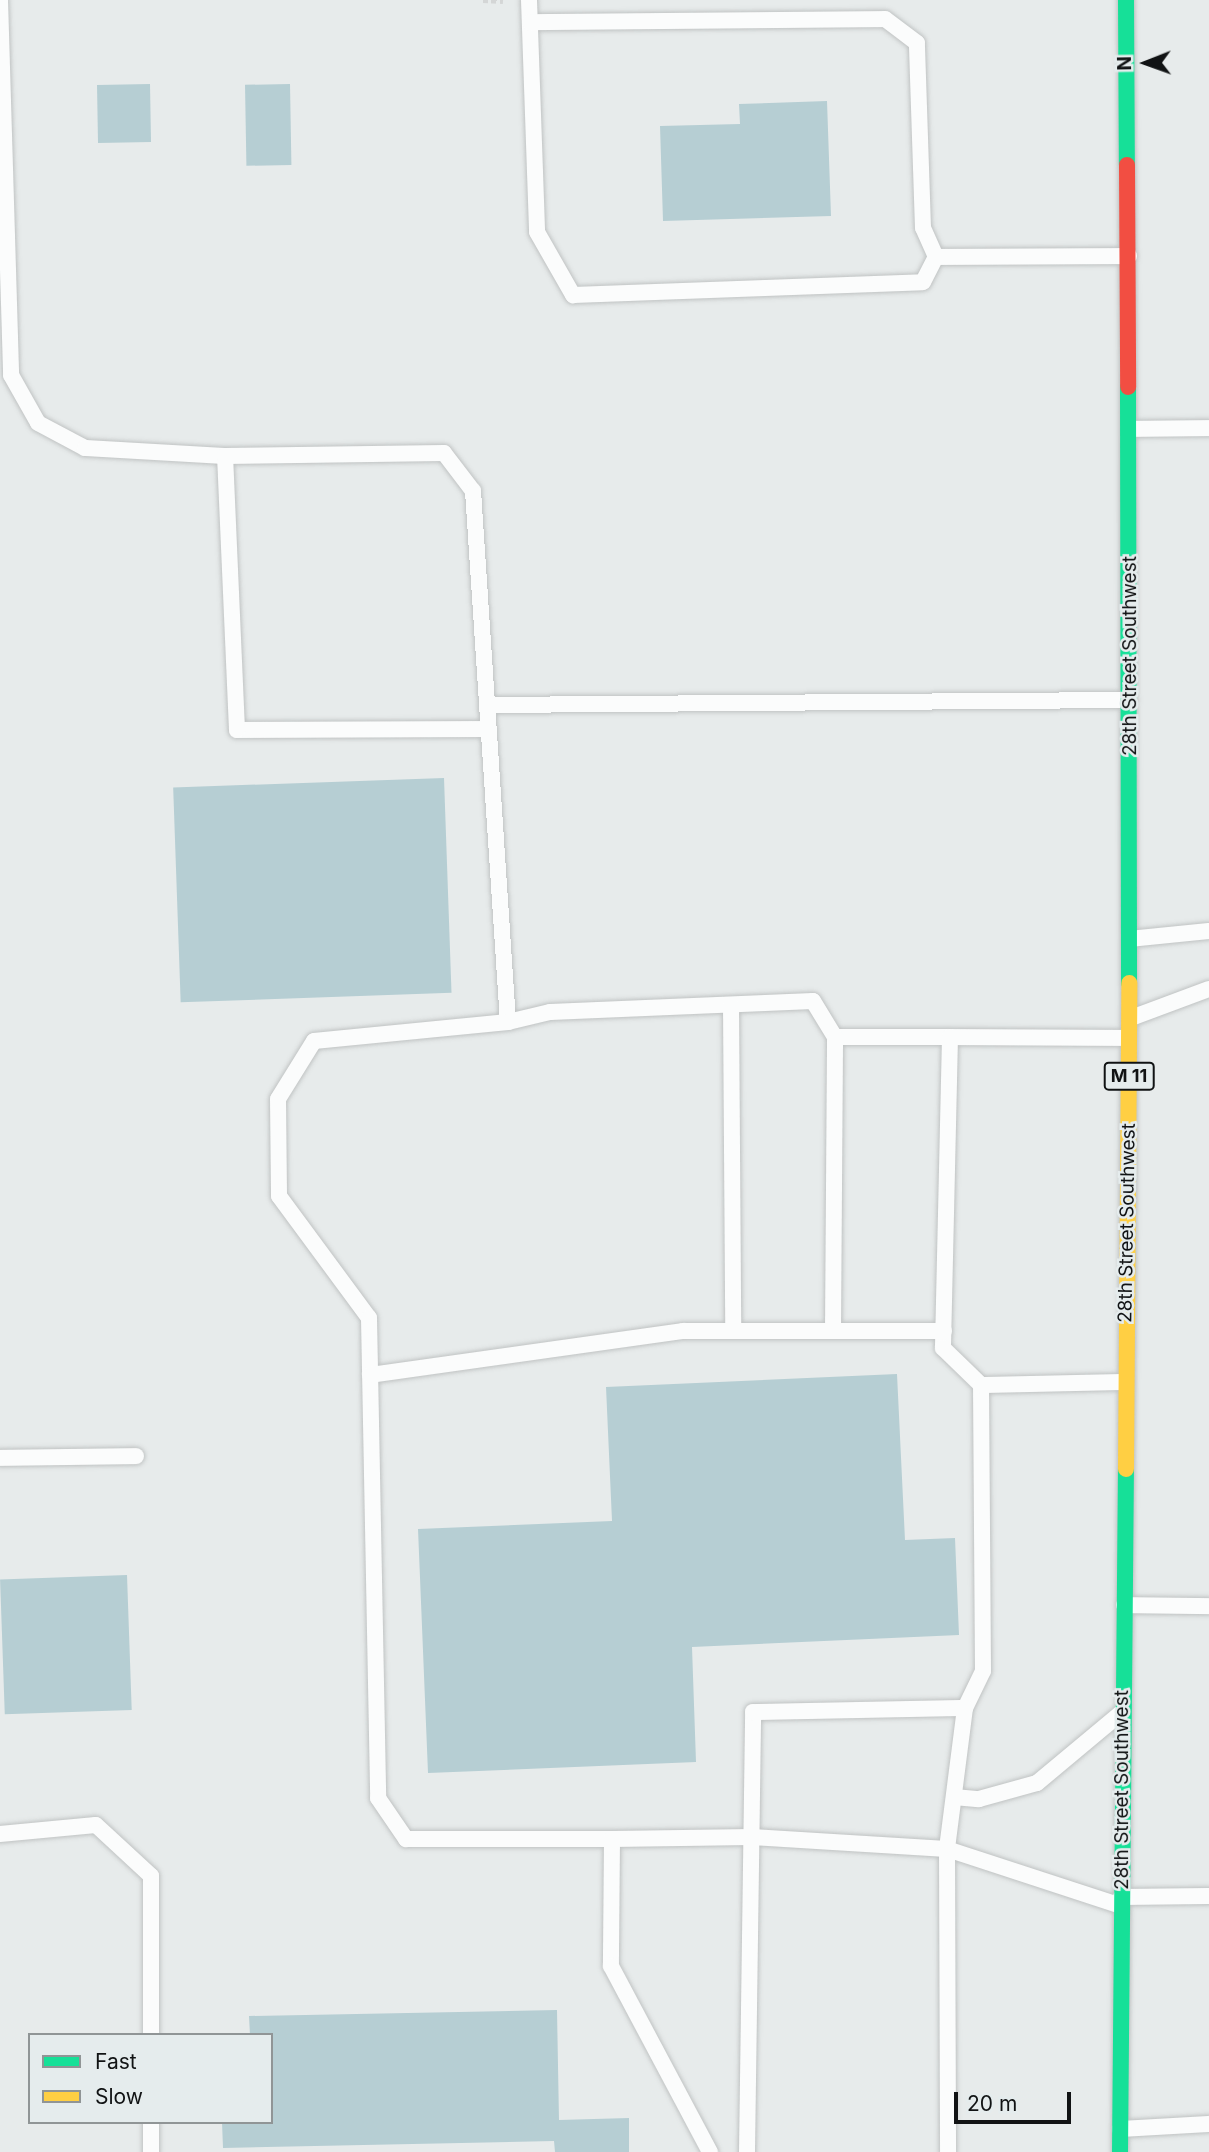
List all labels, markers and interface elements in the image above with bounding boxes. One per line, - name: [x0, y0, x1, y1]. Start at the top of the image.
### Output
- north arrow: [1111, 28, 1181, 98]
- text: N: [1113, 56, 1136, 71]
- street label: 28th Street Southwest: [1119, 556, 1141, 756]
- road number: M 11: [1103, 1062, 1155, 1091]
- street label: 28th Street Southwest: [1114, 1123, 1140, 1323]
- street label: 28th Street Southwest: [1111, 1690, 1133, 1890]
- legend: [28, 2033, 273, 2124]
- text: Fast: [95, 2049, 137, 2074]
- scale bar: [957, 2078, 1074, 2122]
- text: Slow: [95, 2084, 143, 2109]
- text: 20 m: [967, 2091, 1017, 2116]

